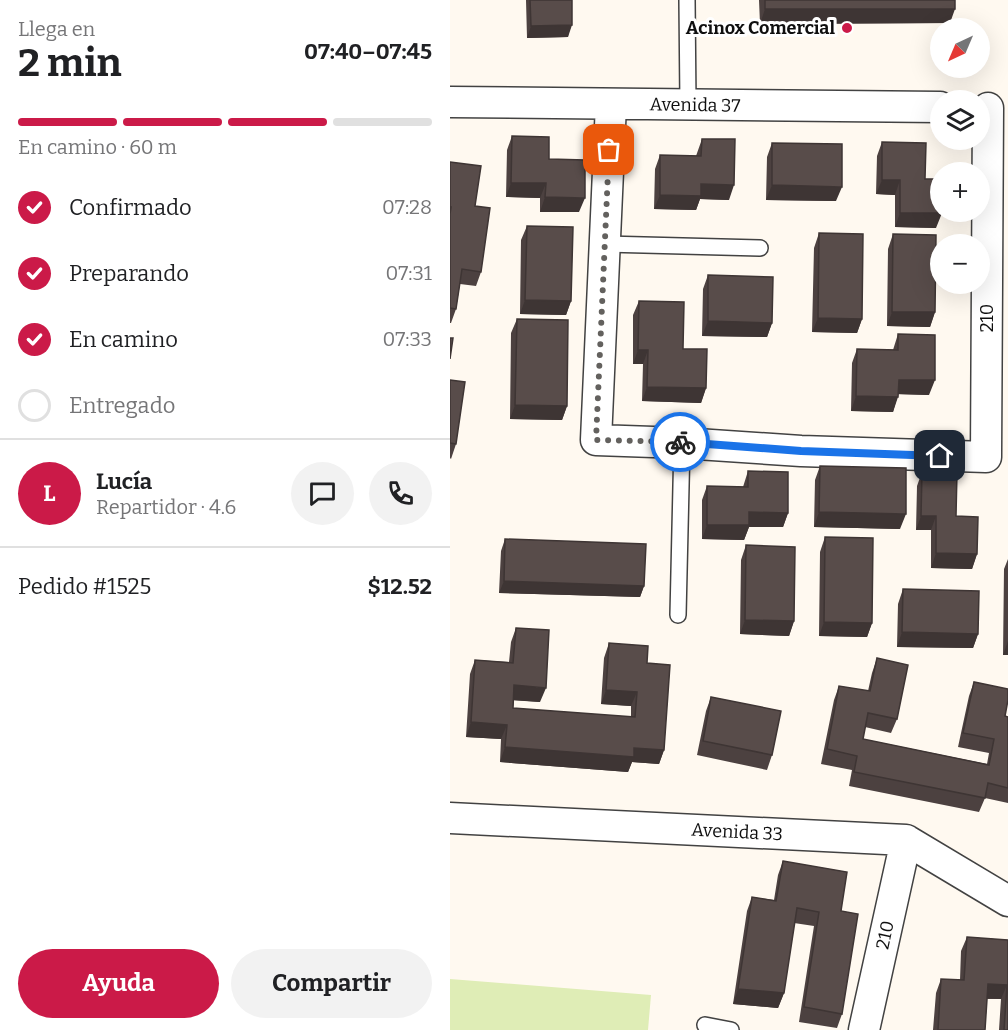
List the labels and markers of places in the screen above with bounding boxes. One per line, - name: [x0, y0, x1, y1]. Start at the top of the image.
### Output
- place label: Acinox Comercial: [686, 17, 835, 39]
- marker: Acinox Comercial: [840, 21, 854, 35]
- pin: [583, 124, 634, 175]
- pin: [914, 430, 965, 481]

